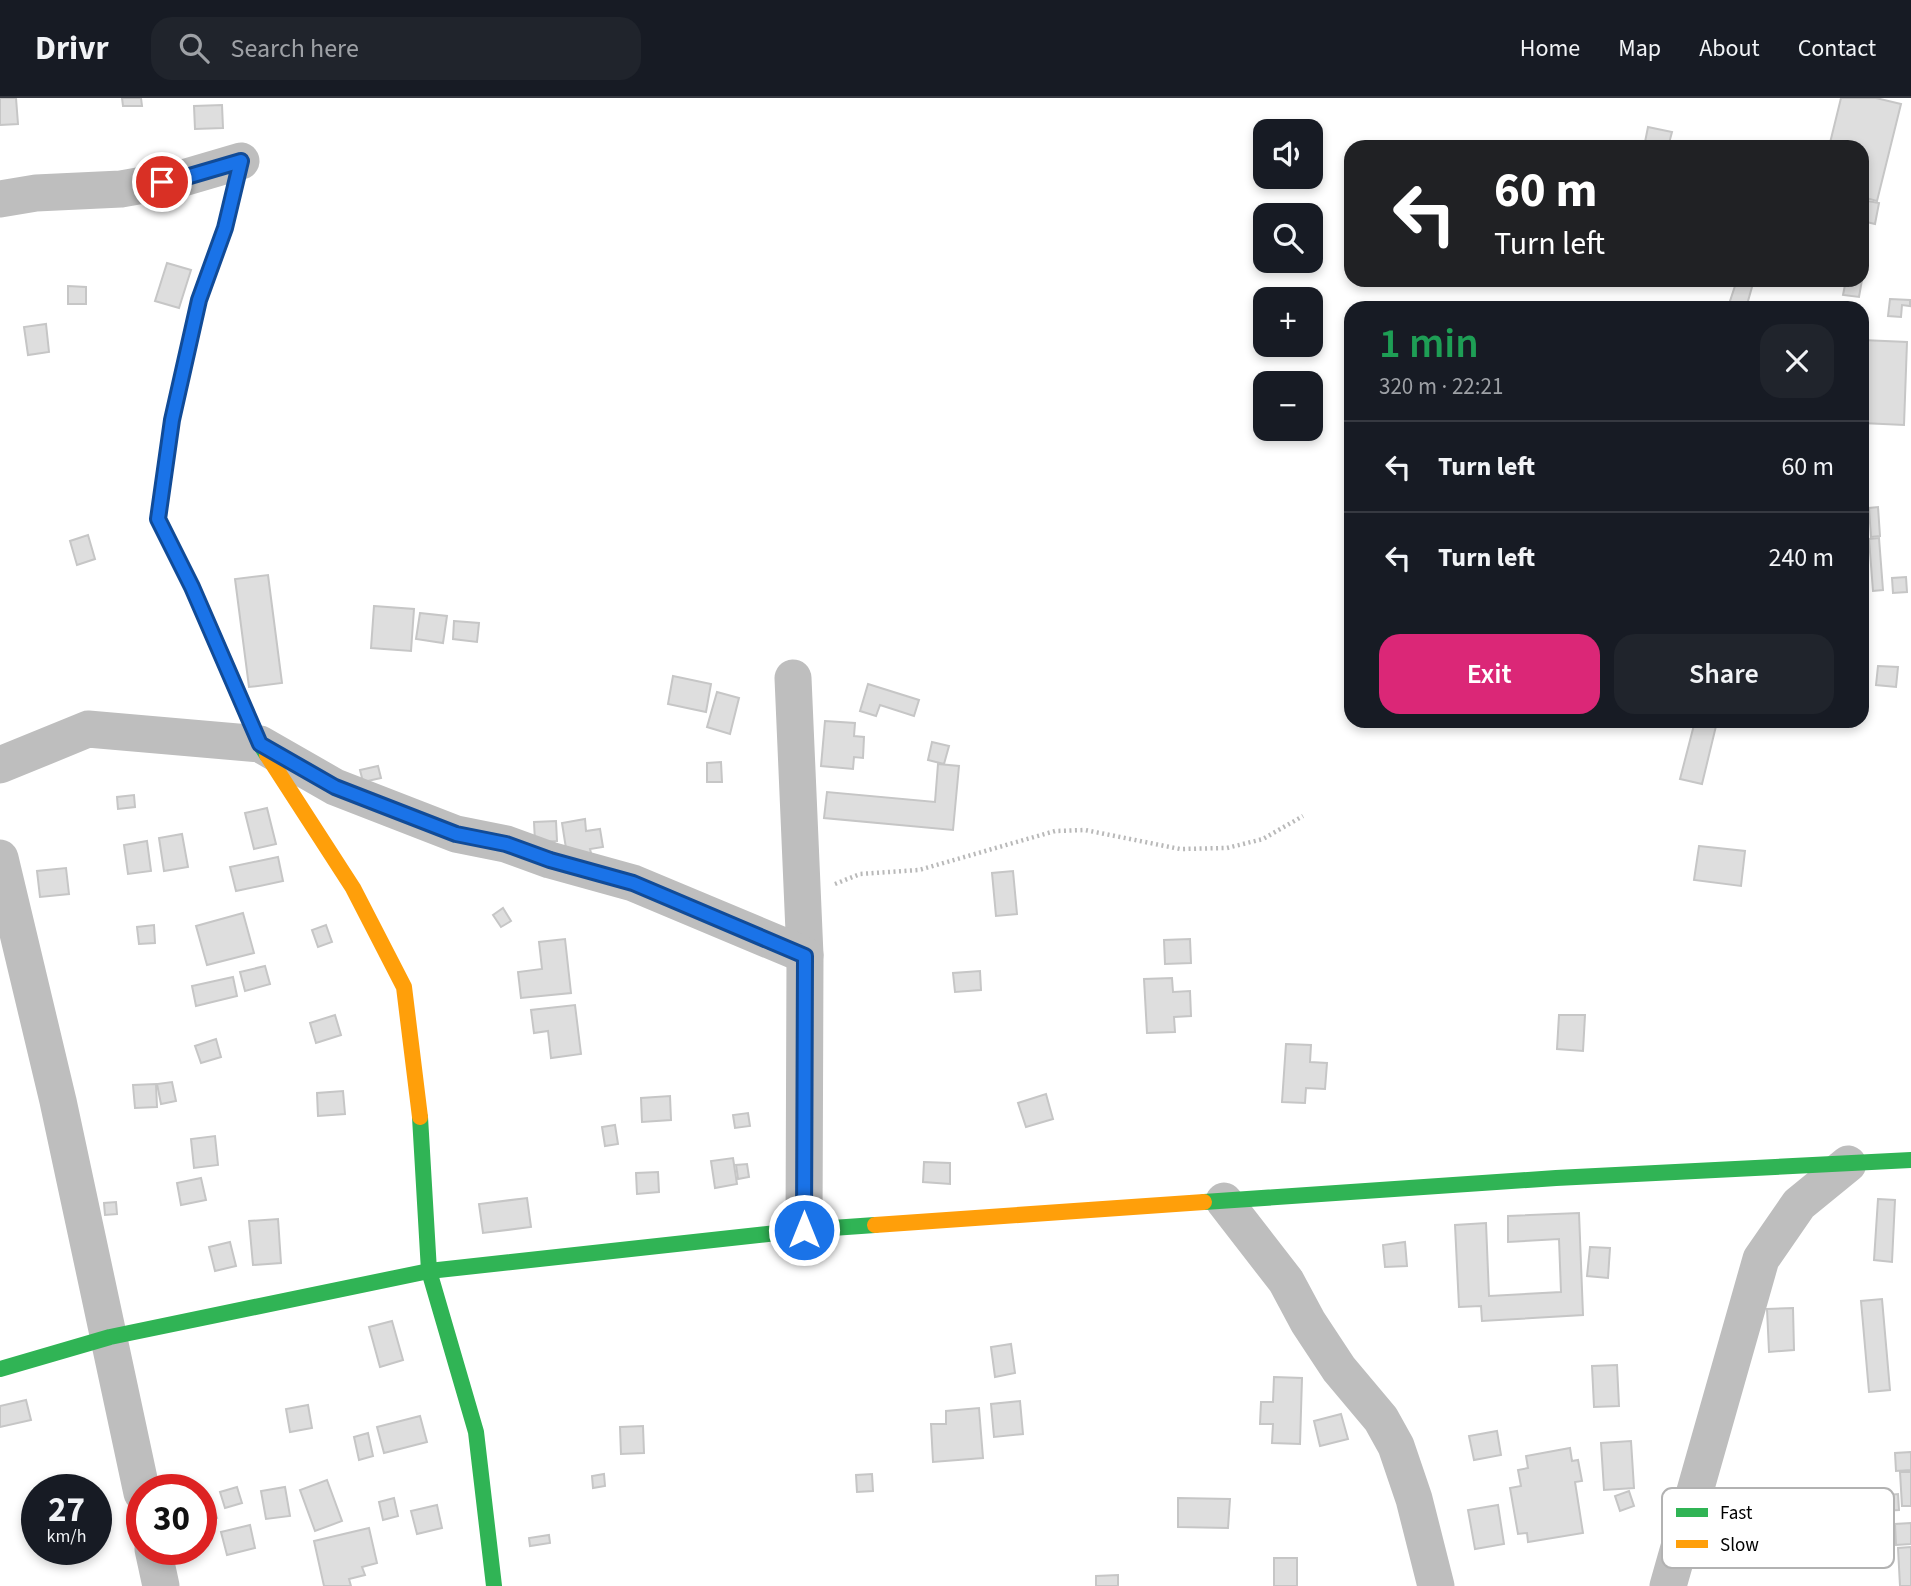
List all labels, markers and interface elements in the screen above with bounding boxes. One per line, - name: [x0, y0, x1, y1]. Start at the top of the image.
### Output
- search box: [151, 17, 641, 80]
- text: Drivr: [35, 25, 109, 72]
- icon: search: [175, 29, 213, 67]
- text: Search here: [231, 30, 359, 67]
- text: Home: [1520, 31, 1580, 66]
- text: Map: [1618, 31, 1661, 66]
- text: About: [1699, 31, 1760, 66]
- text: Contact: [1798, 31, 1876, 66]
- map controls: [1253, 119, 1323, 441]
- button: sound: [1253, 119, 1323, 189]
- pin: [132, 152, 192, 212]
- text: 60 m: [1494, 156, 1598, 226]
- icon: arrive: [143, 163, 181, 201]
- icon: left: [1379, 168, 1470, 259]
- button: search: [1253, 203, 1323, 273]
- text: Turn left: [1494, 221, 1605, 267]
- button: +: [1253, 287, 1323, 357]
- text: 1 min: [1379, 314, 1479, 374]
- button: close: [1760, 324, 1834, 398]
- text: 320 m · 22:21: [1379, 370, 1503, 403]
- button: −: [1253, 371, 1323, 441]
- icon: left: [1379, 448, 1417, 486]
- text: Turn left: [1438, 448, 1535, 485]
- text: 60 m: [1781, 448, 1834, 485]
- icon: left: [1379, 539, 1417, 577]
- text: Turn left: [1438, 539, 1535, 576]
- text: 240 m: [1768, 539, 1834, 576]
- button: Exit: [1379, 634, 1600, 714]
- button: Share: [1614, 634, 1834, 714]
- position arrow: [767, 1193, 841, 1267]
- speed limit sign: 30: [126, 1474, 217, 1565]
- text: 27: [48, 1485, 85, 1535]
- legend: [1662, 1488, 1894, 1568]
- text: Fast: [1720, 1500, 1753, 1527]
- text: km/h: [47, 1524, 86, 1549]
- text: Slow: [1720, 1532, 1759, 1559]

